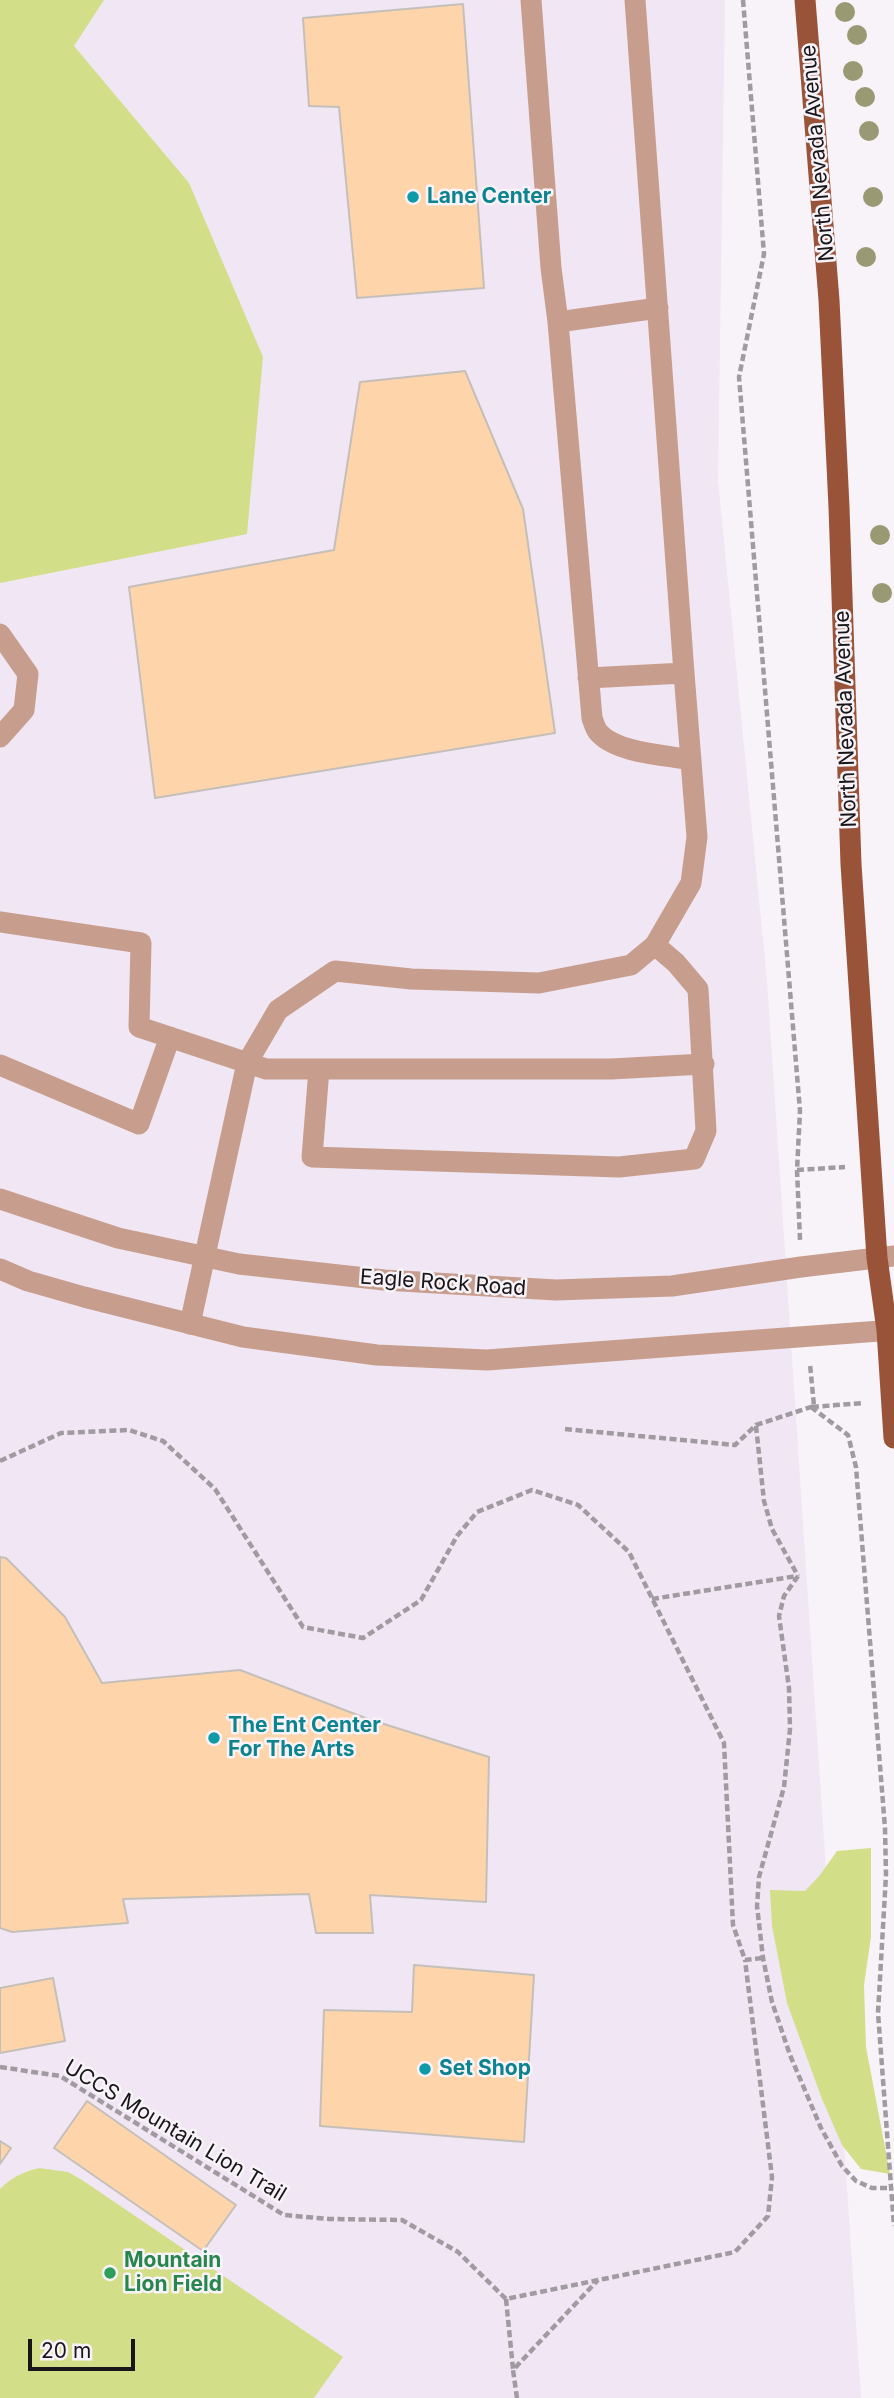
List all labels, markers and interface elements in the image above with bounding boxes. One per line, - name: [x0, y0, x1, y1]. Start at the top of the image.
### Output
- street label: North Nevada Avenue: [796, 44, 840, 262]
- place label: Lane Center: [427, 184, 551, 210]
- marker: Lane Center: [405, 189, 421, 205]
- street label: North Nevada Avenue: [830, 610, 862, 828]
- street label: Eagle Rock Road: [359, 1265, 527, 1301]
- place label: The Ent Center For The Arts: [228, 1713, 381, 1763]
- marker: The Ent Center For The Arts: [206, 1730, 222, 1746]
- street label: UCCS Mountain Lion Trail: [60, 2055, 290, 2207]
- place label: Set Shop: [439, 2056, 531, 2082]
- marker: Set Shop: [417, 2061, 433, 2077]
- place label: Mountain Lion Field: [124, 2248, 222, 2298]
- marker: Mountain Lion Field: [102, 2265, 118, 2281]
- scale bar: [32, 2324, 138, 2368]
- text: 20 m: [41, 2338, 91, 2363]

